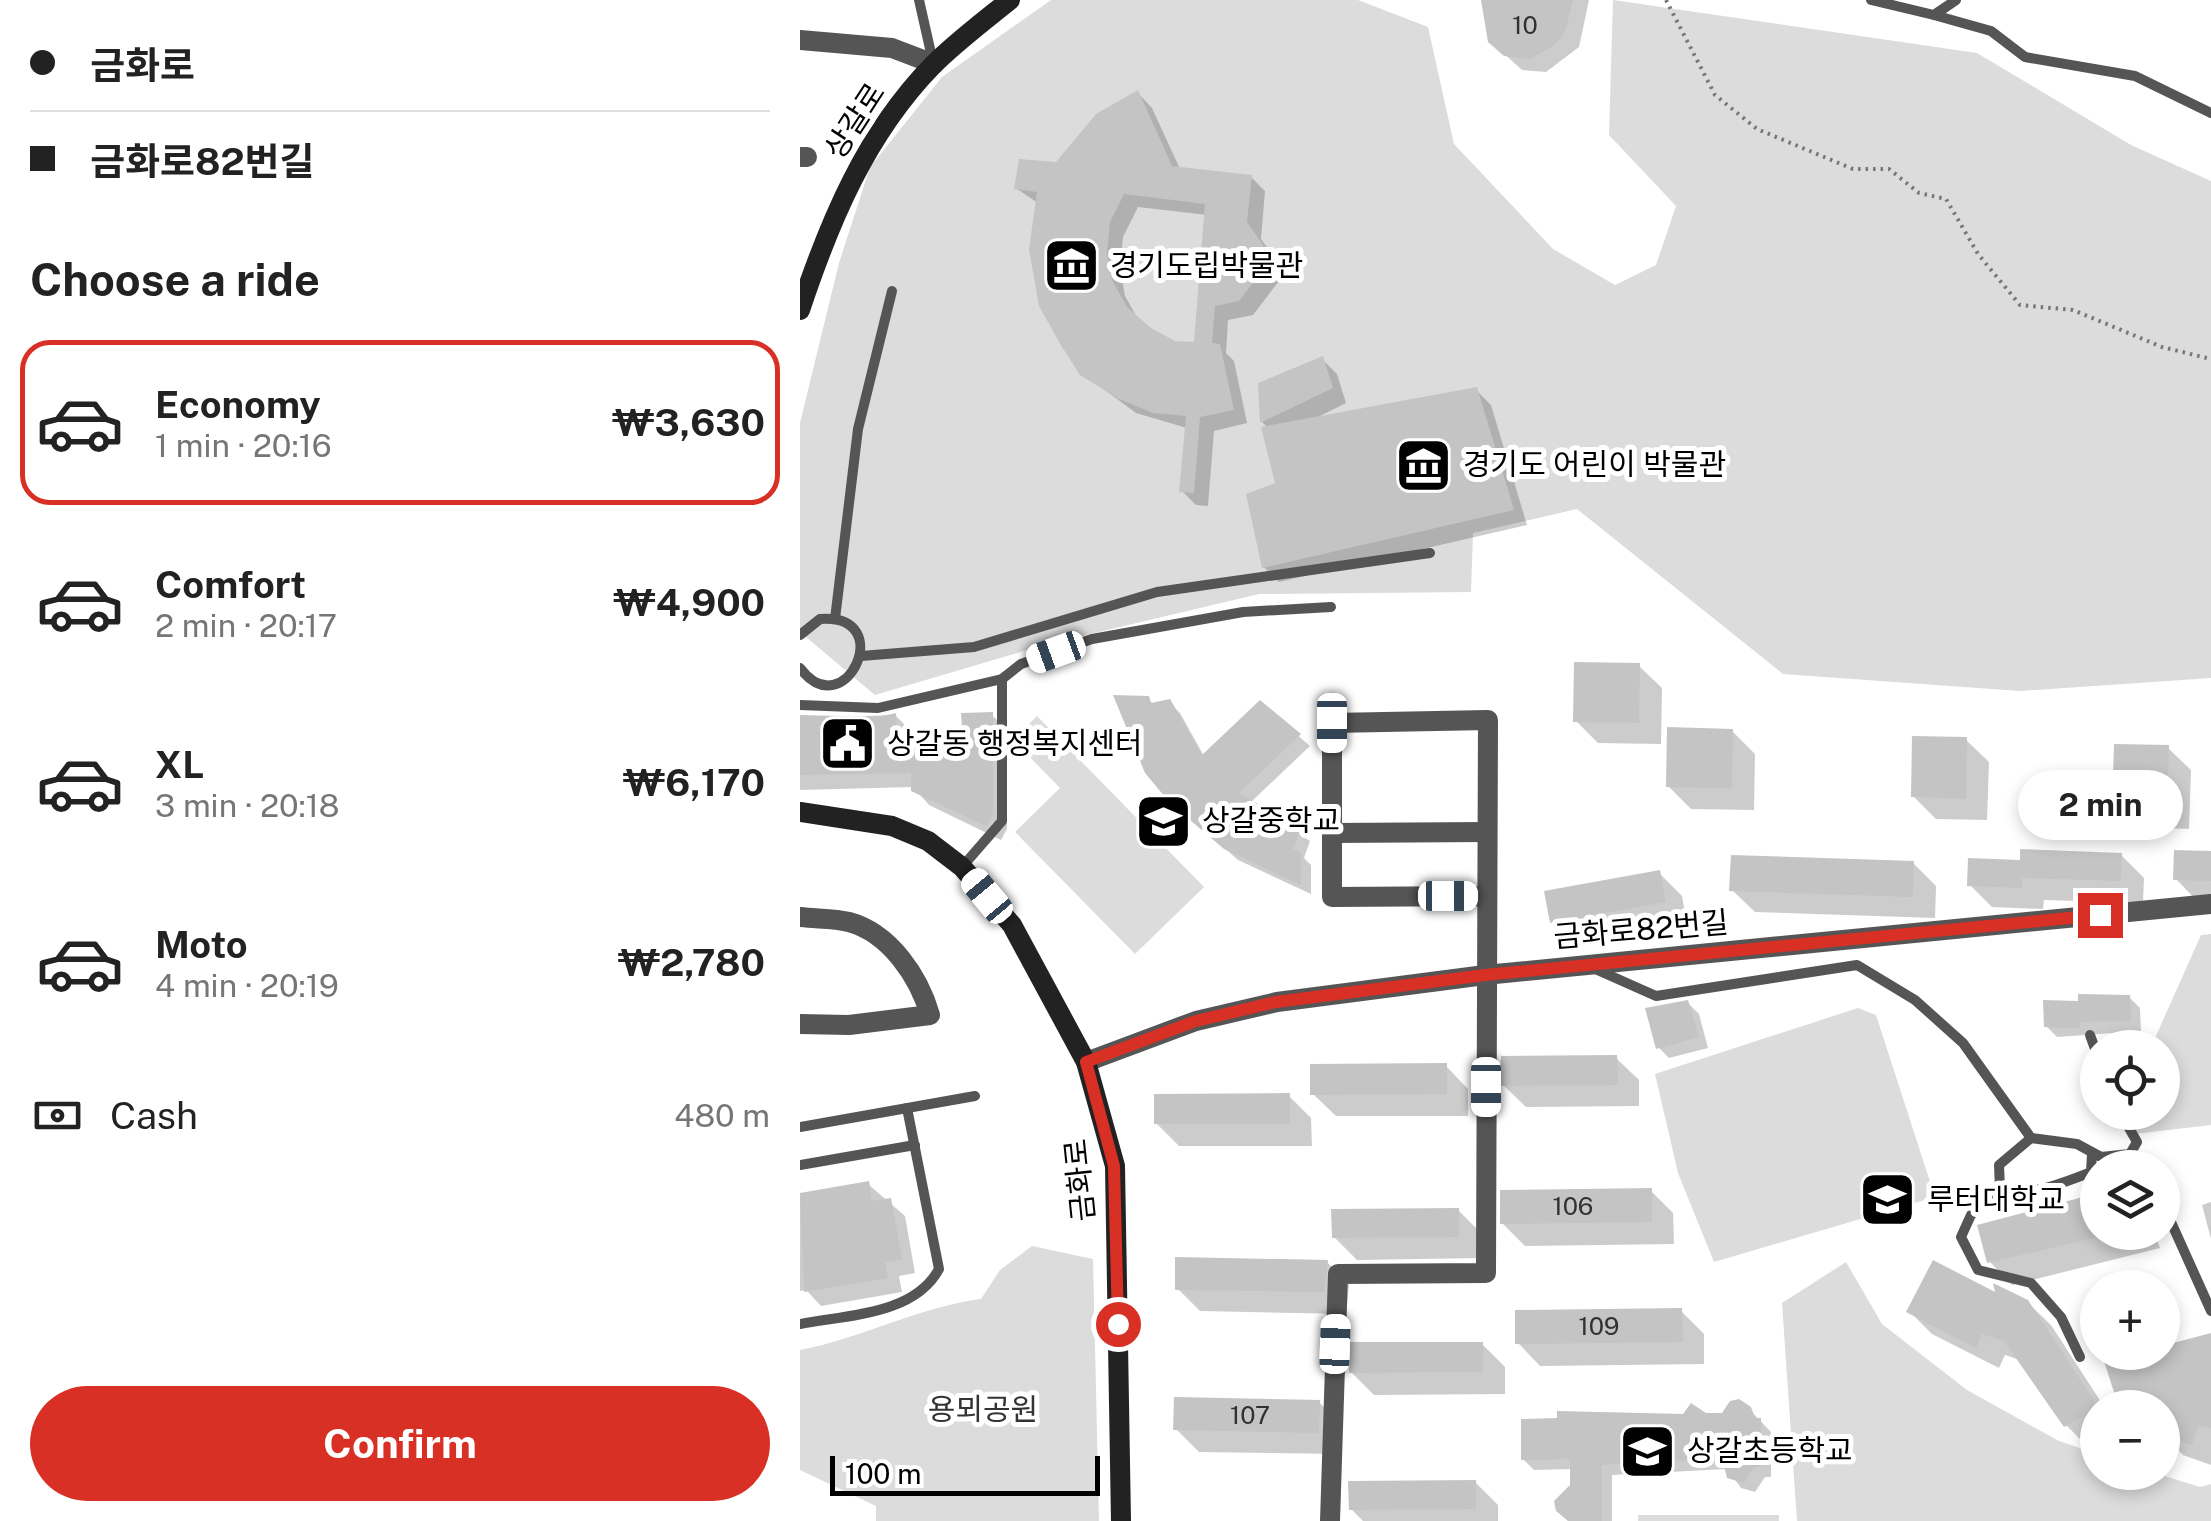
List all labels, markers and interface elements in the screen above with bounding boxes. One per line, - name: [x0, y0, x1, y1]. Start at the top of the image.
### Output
- house number: 10: [1512, 10, 1538, 40]
- text: 금화로: [90, 43, 195, 88]
- street label: 상갈로: [817, 76, 892, 165]
- text: 금화로82번길: [90, 139, 314, 184]
- museum icon: 경기도립박물관: [1041, 236, 1101, 296]
- place label: 경기도립박물관: [1110, 247, 1303, 283]
- text: Choose a ride: [30, 253, 320, 306]
- icon: car: [35, 378, 125, 468]
- text: Economy: [155, 382, 321, 427]
- text: ₩3,630: [612, 400, 765, 445]
- text: 1 min · 20:16: [155, 427, 332, 464]
- museum icon: 경기도 어린이 박물관: [1394, 435, 1454, 495]
- place label: 경기도 어린이 박물관: [1463, 446, 1726, 482]
- icon: car: [35, 558, 125, 648]
- text: Comfort: [155, 562, 306, 607]
- text: ₩4,900: [613, 580, 765, 625]
- text: 2 min · 20:17: [155, 607, 337, 644]
- car: [1023, 628, 1089, 676]
- car: [1317, 693, 1347, 753]
- public building icon: 상갈동 행정복지센터: [818, 714, 878, 774]
- place label: 상갈동 행정복지센터: [887, 725, 1143, 761]
- icon: car: [35, 738, 125, 828]
- text: XL: [155, 742, 204, 787]
- text: ₩6,170: [623, 760, 765, 805]
- callout: 2 min: [2018, 770, 2182, 840]
- text: 2 min: [2059, 786, 2142, 823]
- text: 3 min · 20:18: [155, 787, 340, 824]
- school or university icon: 상갈중학교: [1133, 791, 1193, 851]
- place label: 상갈중학교: [1202, 802, 1340, 838]
- car: [956, 863, 1018, 929]
- car: [1418, 881, 1478, 911]
- route end: [2078, 893, 2123, 938]
- street label: 금화로82번길: [1552, 903, 1730, 955]
- icon: car: [35, 918, 125, 1008]
- text: Moto: [155, 922, 248, 967]
- text: ₩2,780: [618, 940, 765, 985]
- text: 4 min · 20:19: [155, 967, 339, 1004]
- map controls: [2080, 1030, 2180, 1490]
- button: locate: [2080, 1030, 2180, 1130]
- car: [1471, 1057, 1501, 1117]
- icon: cash: [30, 1088, 85, 1143]
- text: Cash: [110, 1093, 198, 1138]
- text: 480 m: [674, 1097, 770, 1134]
- street label: 금화로: [1057, 1137, 1101, 1223]
- button: layers: [2080, 1150, 2180, 1250]
- school or university icon: 루터대학교: [1858, 1170, 1918, 1230]
- place label: 루터대학교: [1927, 1181, 2065, 1217]
- house number: 106: [1553, 1191, 1593, 1221]
- button: +: [2080, 1270, 2180, 1370]
- route start: [1096, 1302, 1141, 1347]
- house number: 109: [1579, 1311, 1619, 1341]
- car: [1319, 1313, 1351, 1375]
- button: Confirm: [30, 1386, 770, 1501]
- button: −: [2080, 1390, 2180, 1490]
- park label: 용뫼공원: [928, 1391, 1038, 1427]
- house number: 107: [1230, 1400, 1270, 1430]
- school or university icon: 상갈초등학교: [1618, 1421, 1678, 1481]
- place label: 상갈초등학교: [1687, 1432, 1853, 1468]
- scale bar: [830, 1451, 1100, 1496]
- text: 100 m: [845, 1457, 922, 1490]

